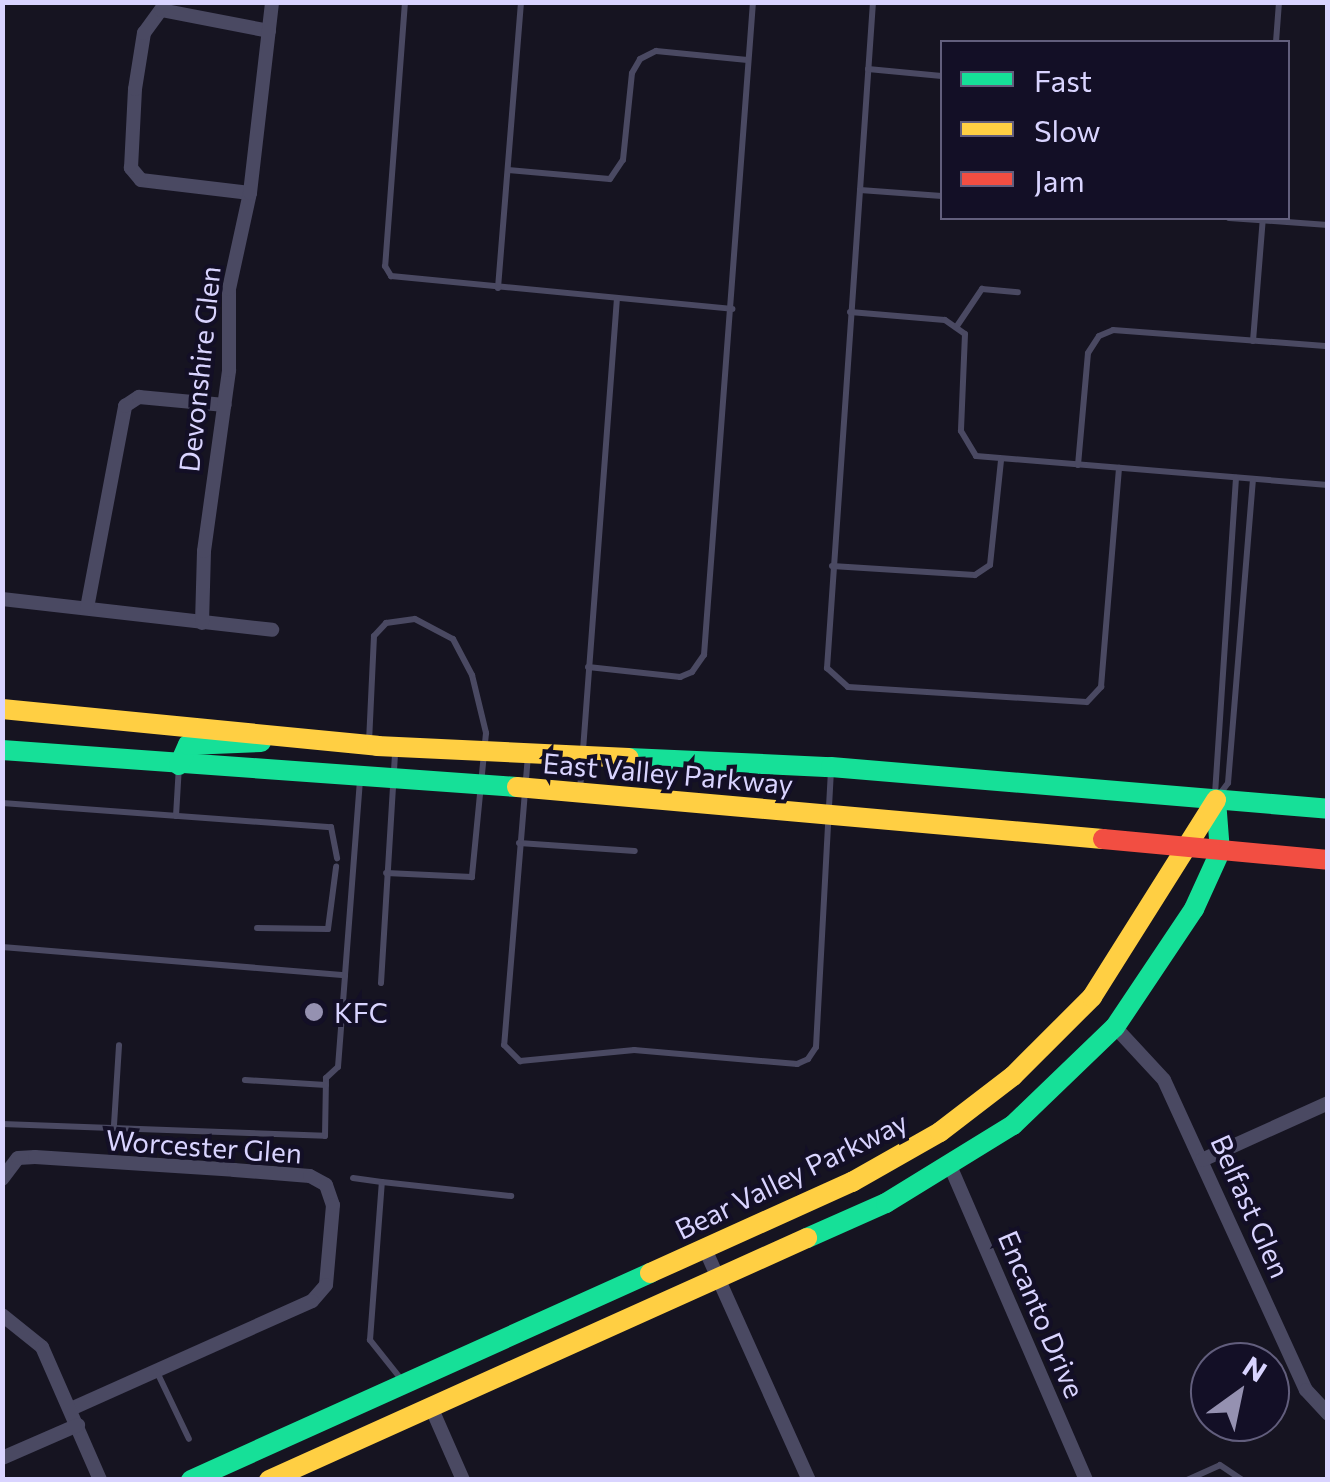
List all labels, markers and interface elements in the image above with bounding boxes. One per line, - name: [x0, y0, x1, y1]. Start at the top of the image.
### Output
- legend: [940, 40, 1290, 220]
- text: Fast: [1034, 61, 1092, 98]
- text: Slow: [1034, 111, 1101, 148]
- text: Jam: [1034, 161, 1085, 198]
- street label: Devonshire Glen: [171, 264, 227, 474]
- street label: East Valley Parkway: [541, 745, 795, 801]
- place label: KFC: [334, 995, 388, 1029]
- marker: KFC: [303, 1001, 325, 1023]
- street label: Bear Valley Parkway: [669, 1104, 913, 1246]
- street label: Worcester Glen: [105, 1122, 303, 1170]
- street label: Belfast Glen: [1204, 1129, 1298, 1283]
- street label: Encanto Drive: [992, 1225, 1092, 1403]
- north arrow: [1190, 1342, 1290, 1442]
- text: N: [1237, 1349, 1273, 1388]

